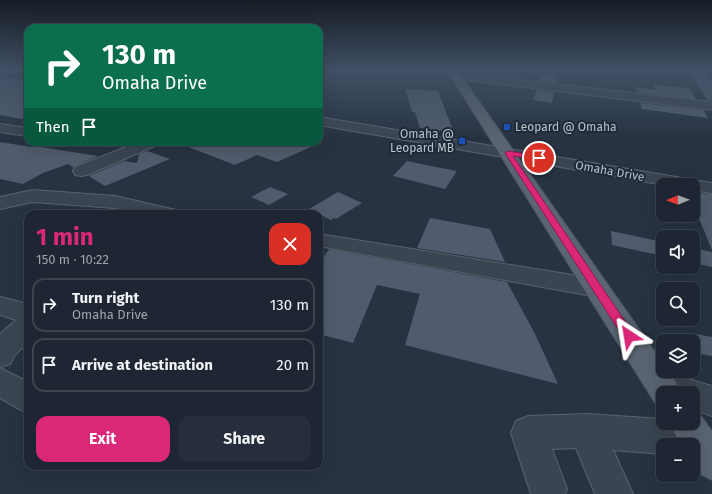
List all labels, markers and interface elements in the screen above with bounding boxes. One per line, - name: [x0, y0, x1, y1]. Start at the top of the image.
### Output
- text: 130 m: [102, 38, 176, 71]
- icon: right: [36, 40, 88, 92]
- text: Omaha Drive: [102, 72, 207, 94]
- icon: arrive: [78, 116, 100, 138]
- text: Then: [36, 118, 70, 136]
- place label: Leopard @ Omaha: [515, 120, 617, 134]
- marker: Leopard @ Omaha: [502, 122, 512, 132]
- place label: Omaha @ Leopard MB: [390, 127, 454, 155]
- marker: Omaha @ Leopard MB: [457, 136, 467, 146]
- pin: [522, 141, 556, 175]
- icon: arrive: [528, 147, 550, 169]
- street label: Omaha Drive: [574, 158, 646, 184]
- north arrow: [656, 178, 700, 222]
- map controls: [656, 178, 700, 482]
- text: 1 min: [36, 223, 94, 251]
- button: close: [269, 223, 311, 265]
- button: sound: [656, 230, 700, 274]
- text: 150 m · 10:22: [36, 252, 109, 267]
- button: search: [656, 282, 700, 326]
- text: Turn right: [72, 289, 139, 307]
- icon: right: [38, 294, 60, 316]
- text: 130 m: [270, 296, 309, 314]
- text: Omaha Drive: [72, 307, 148, 322]
- position arrow: [608, 315, 650, 357]
- button: layers: [656, 334, 700, 378]
- icon: arrive: [38, 354, 60, 376]
- text: Arrive at destination: [72, 356, 213, 374]
- text: 20 m: [276, 356, 309, 374]
- button: +: [656, 386, 700, 430]
- button: Exit: [36, 416, 170, 462]
- button: Share: [178, 416, 311, 462]
- button: −: [656, 438, 700, 482]

